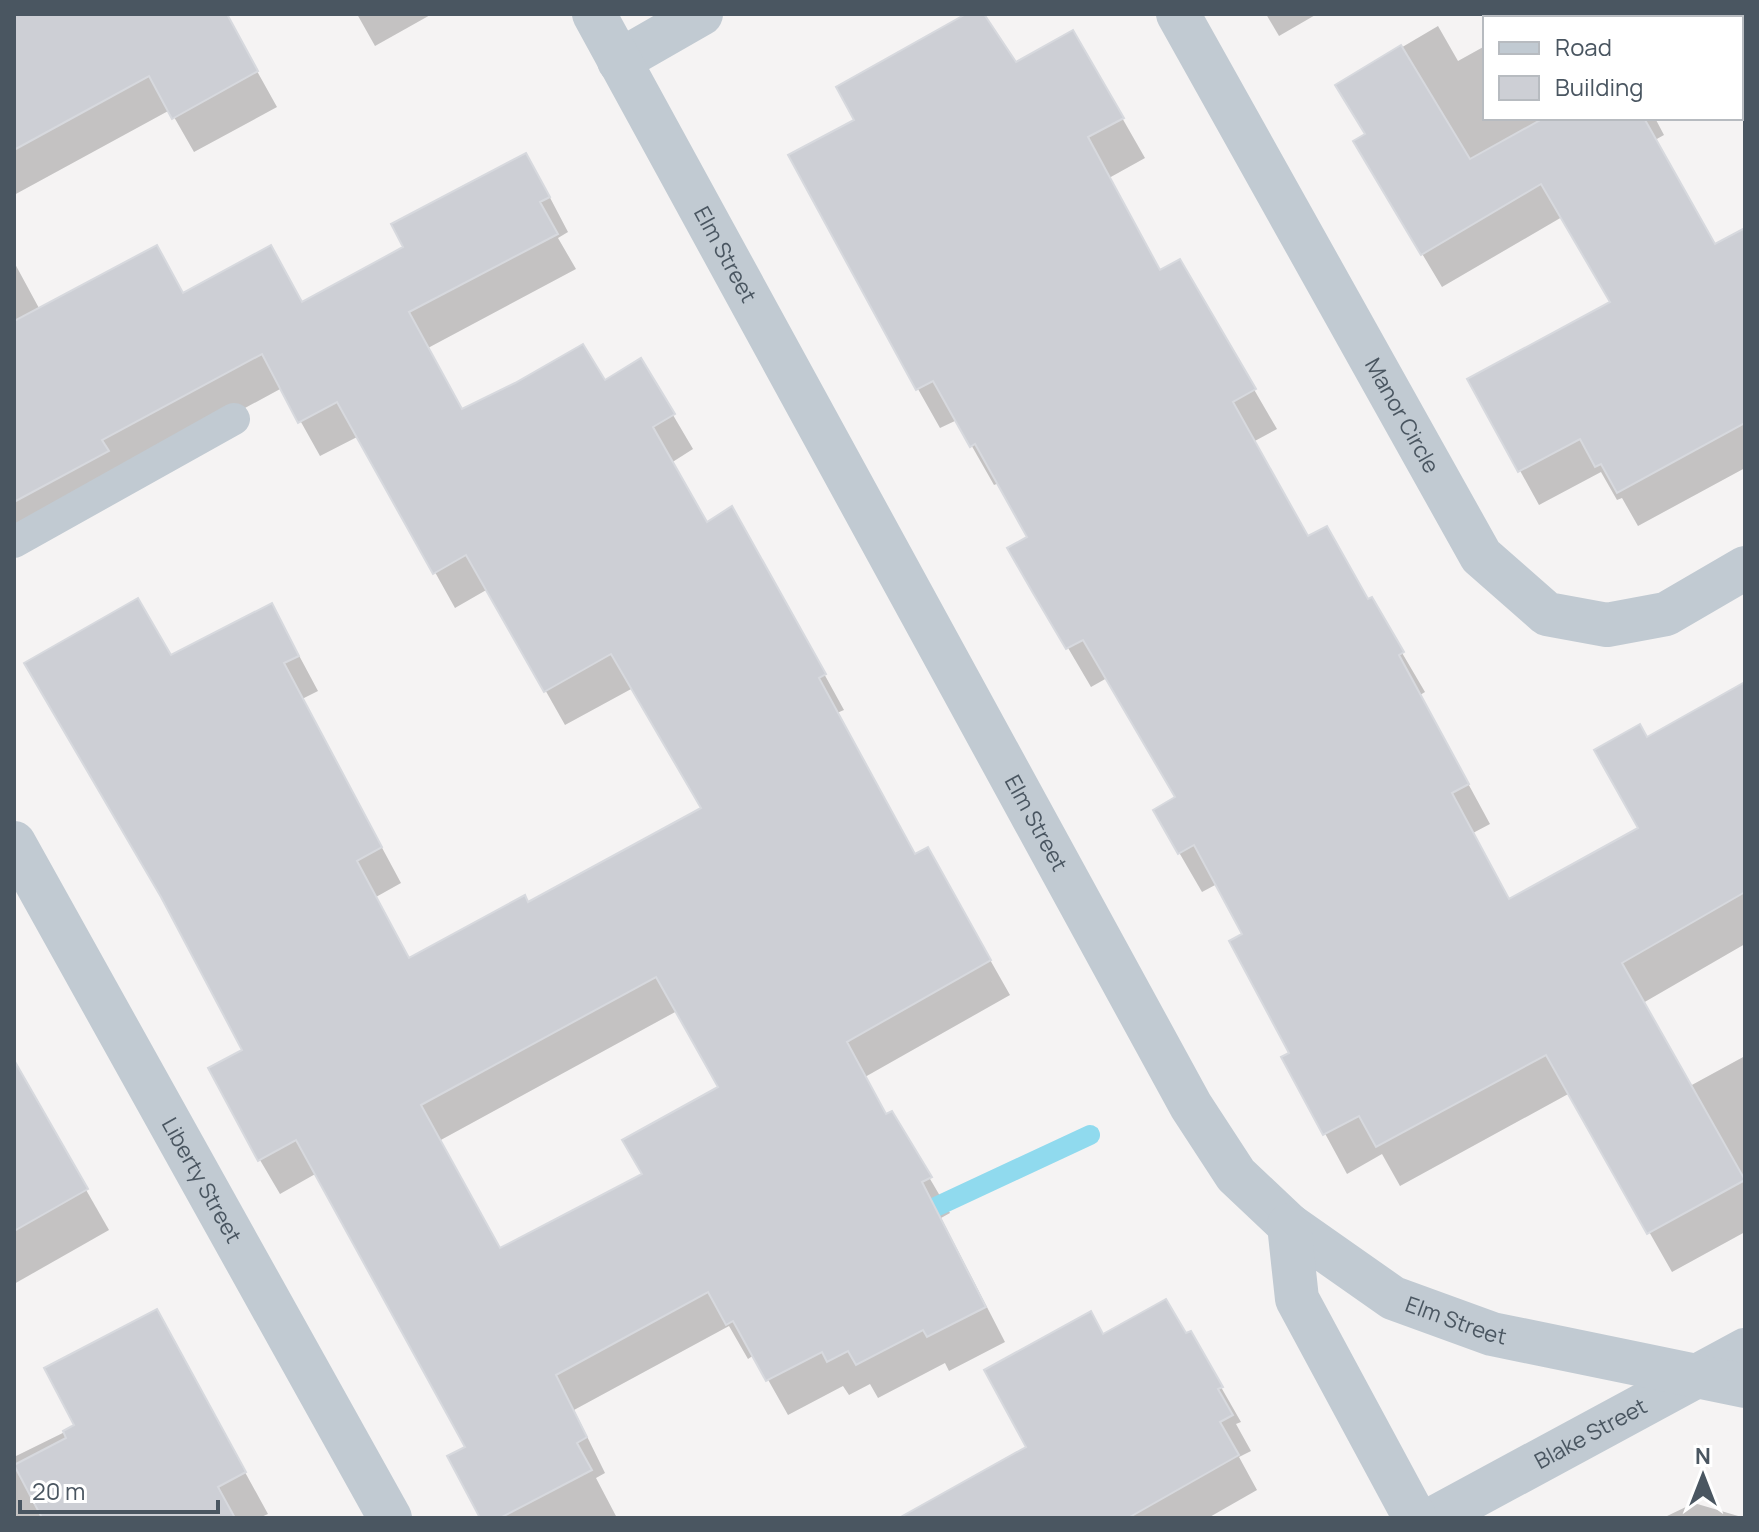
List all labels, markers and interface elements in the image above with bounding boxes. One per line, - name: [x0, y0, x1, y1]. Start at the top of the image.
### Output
- legend: [1483, 16, 1743, 120]
- text: Road: [1555, 30, 1612, 63]
- text: Building: [1555, 70, 1643, 103]
- street label: Elm Street: [687, 201, 764, 308]
- street label: Manor Circle: [1358, 353, 1447, 479]
- street label: Elm Street: [998, 770, 1075, 877]
- street label: Liberty Street: [155, 1112, 249, 1249]
- street label: Elm Street: [1401, 1289, 1509, 1352]
- street label: Blake Street: [1529, 1391, 1652, 1476]
- north arrow: [1663, 1436, 1743, 1516]
- text: N: [1695, 1441, 1711, 1471]
- scale bar: [20, 1464, 218, 1514]
- text: 20 m: [32, 1474, 85, 1507]

